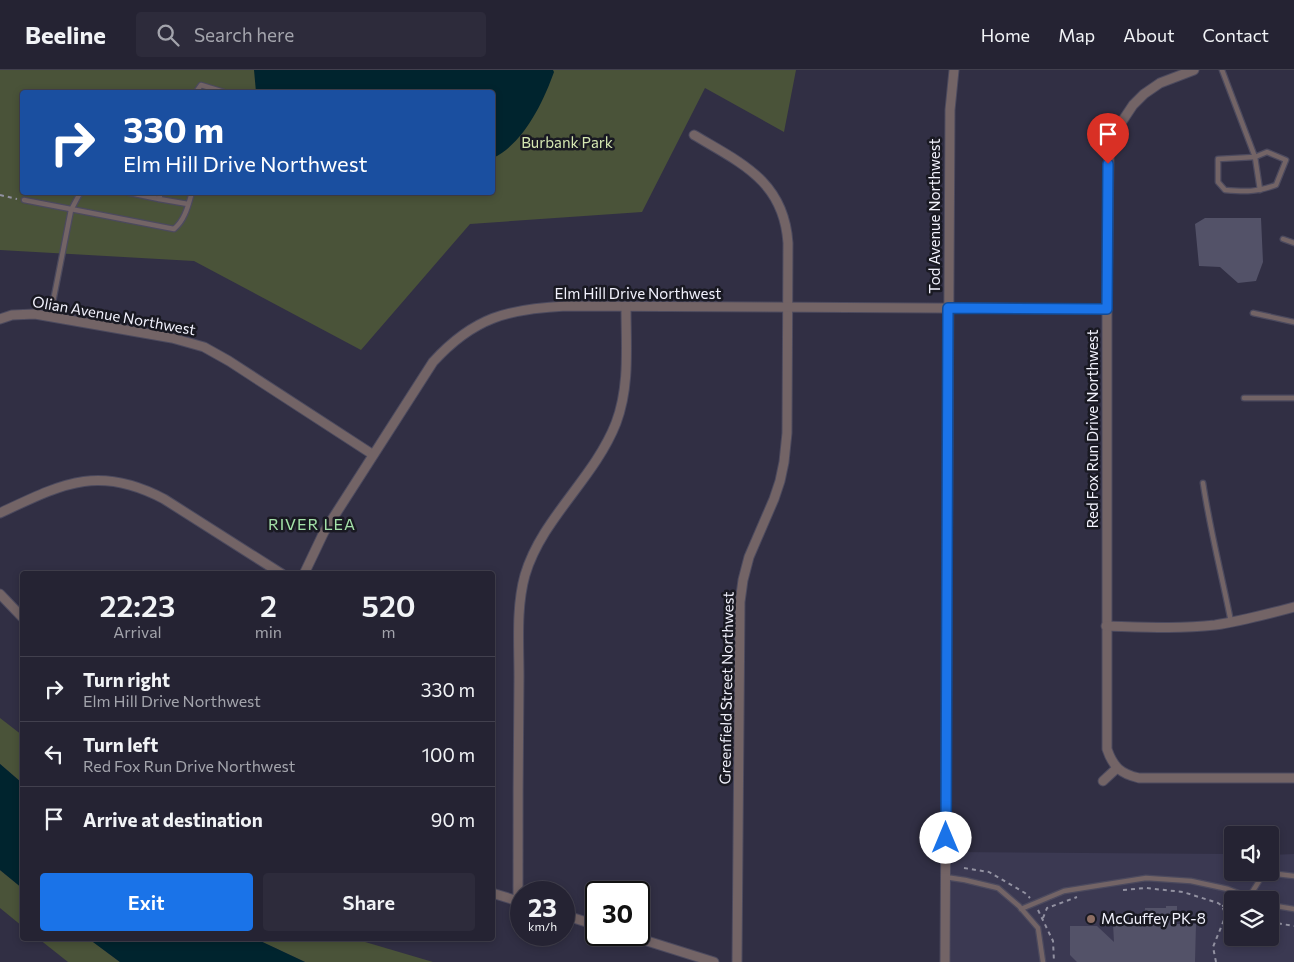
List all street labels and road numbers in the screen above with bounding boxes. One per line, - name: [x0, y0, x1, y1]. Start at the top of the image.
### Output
- street label: Tod Avenue Northwest: [925, 138, 943, 294]
- street label: Elm Hill Drive Northwest: [555, 284, 721, 302]
- street label: Olian Avenue Northwest: [31, 292, 197, 338]
- street label: Red Fox Run Drive Northwest: [1083, 329, 1101, 529]
- street label: Greenfield Street Northwest: [715, 591, 737, 785]

